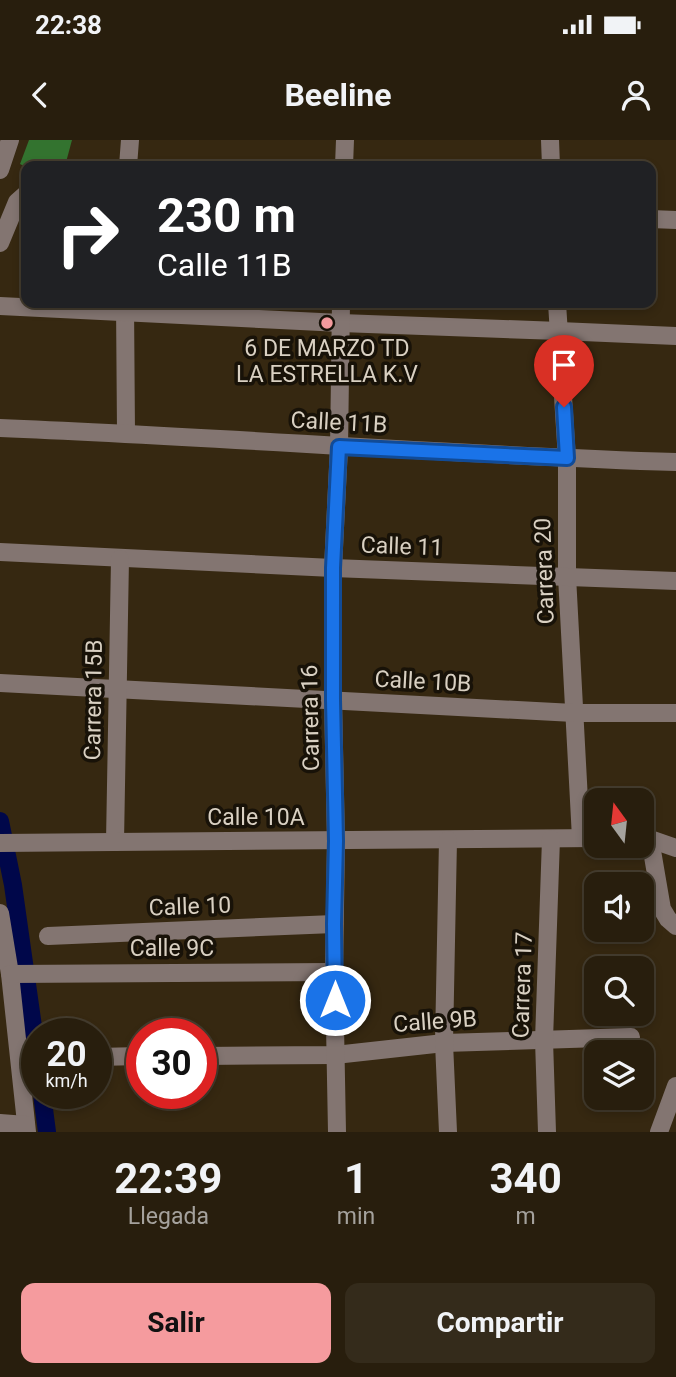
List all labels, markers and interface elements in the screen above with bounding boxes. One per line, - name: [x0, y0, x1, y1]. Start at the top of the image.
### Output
- text: 22:38: [35, 10, 102, 40]
- icon: back: [21, 76, 59, 114]
- text: Beeline: [284, 76, 392, 114]
- icon: person: [617, 76, 655, 114]
- text: 230 m: [157, 187, 296, 244]
- icon: right: [42, 189, 133, 280]
- text: Calle 11B: [157, 246, 292, 284]
- marker: 6 DE MARZO TD LA ESTRELLA K.V: [319, 315, 335, 331]
- place label: 6 DE MARZO TD LA ESTRELLA K.V: [236, 335, 418, 388]
- pin: [534, 335, 594, 407]
- icon: arrive: [545, 346, 583, 384]
- street label: Calle 11B: [290, 406, 388, 439]
- street label: Carrera 20: [529, 517, 560, 625]
- street label: Calle 11: [360, 532, 444, 561]
- street label: Carrera 15B: [79, 639, 108, 761]
- street label: Carrera 16: [296, 665, 325, 771]
- street label: Calle 10B: [374, 665, 472, 698]
- north arrow: [584, 788, 654, 858]
- map controls: [584, 788, 654, 1110]
- street label: Calle 10A: [207, 804, 305, 831]
- button: sound: [584, 872, 654, 942]
- street label: Calle 10: [148, 892, 232, 921]
- street label: Carrera 17: [507, 931, 538, 1039]
- street label: Calle 9C: [130, 935, 214, 962]
- button: search: [584, 956, 654, 1026]
- position arrow: [298, 963, 372, 1037]
- street label: Calle 9B: [392, 1005, 478, 1038]
- speed limit sign: 30: [126, 1018, 217, 1109]
- text: 20: [46, 1034, 87, 1075]
- button: layers: [584, 1040, 654, 1110]
- text: km/h: [45, 1070, 88, 1091]
- text: 22:39: [114, 1154, 222, 1203]
- text: 1: [344, 1154, 368, 1203]
- text: 340: [489, 1154, 562, 1203]
- text: Llegada: [128, 1203, 209, 1230]
- text: min: [337, 1203, 375, 1230]
- text: m: [516, 1203, 536, 1230]
- button: Salir: [21, 1283, 331, 1363]
- button: Compartir: [345, 1283, 655, 1363]

